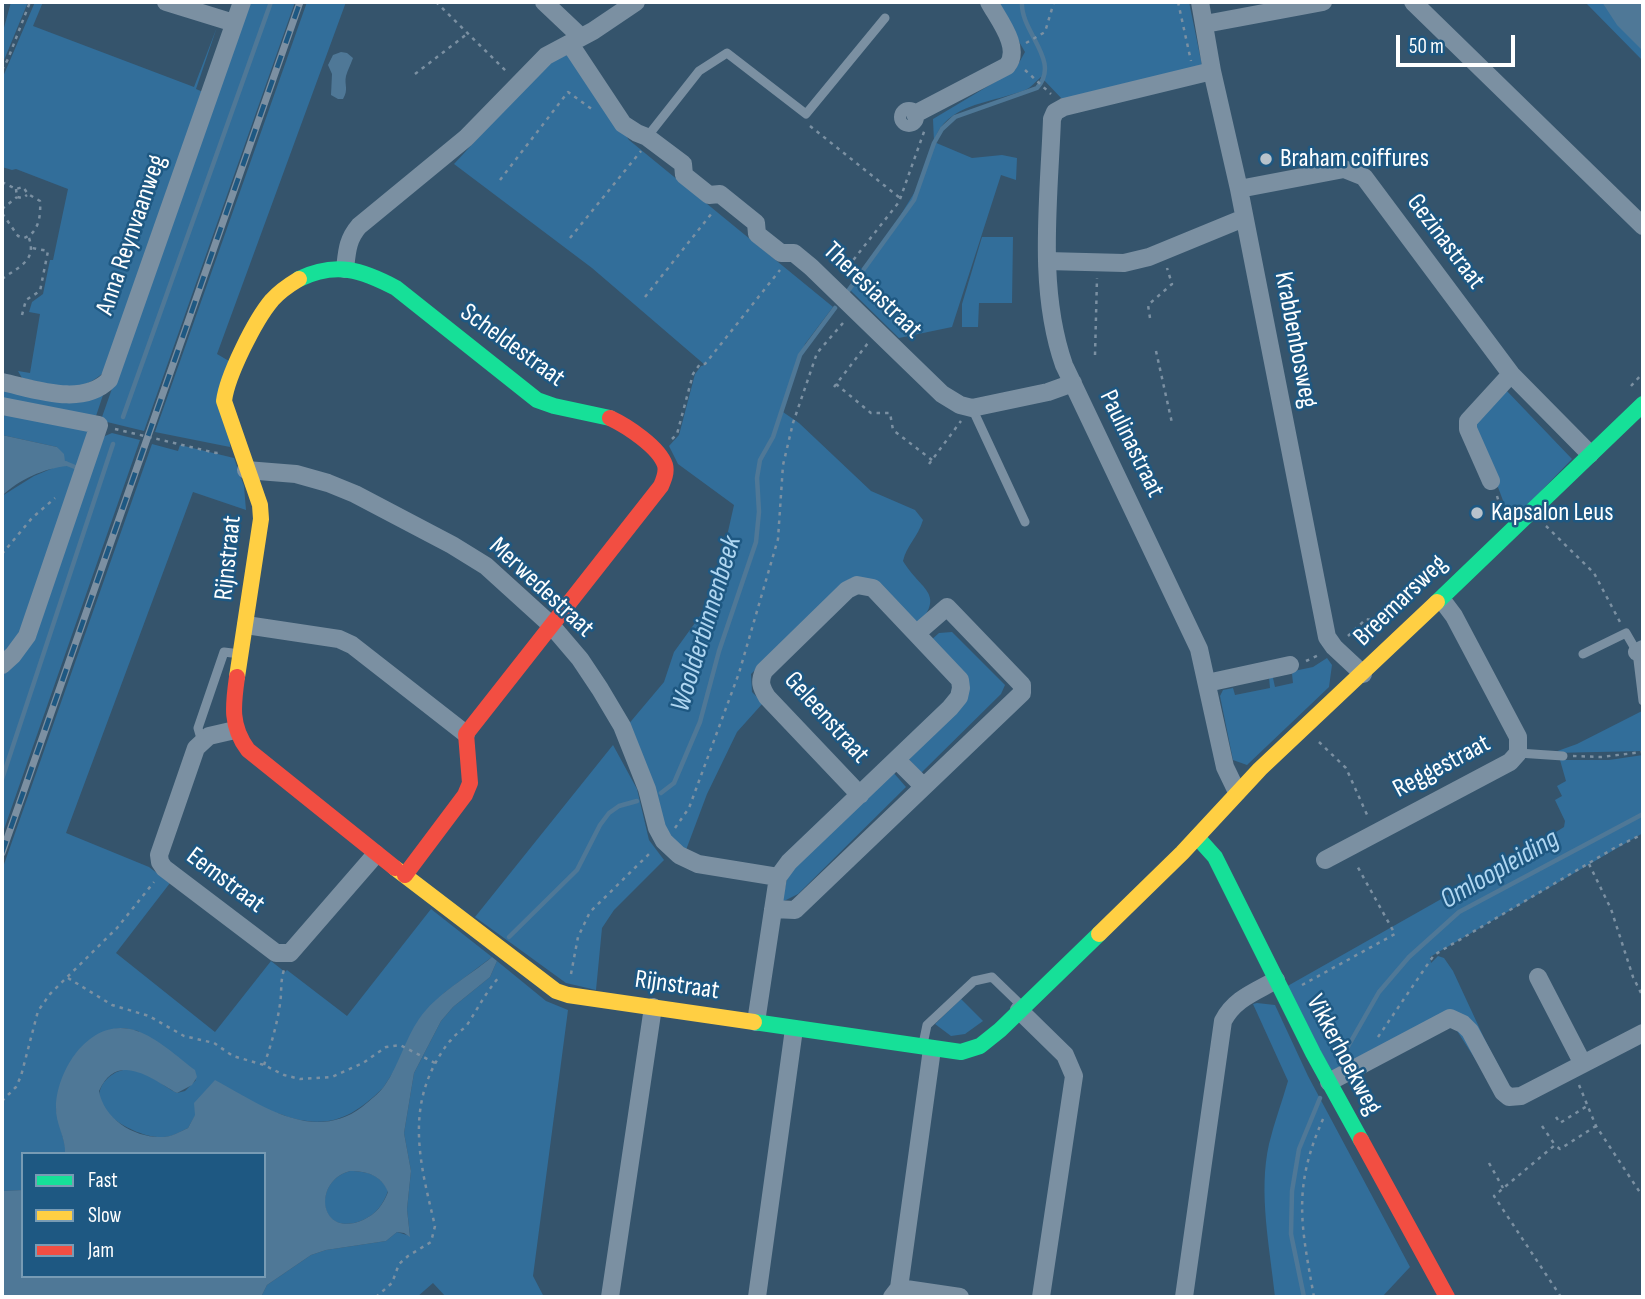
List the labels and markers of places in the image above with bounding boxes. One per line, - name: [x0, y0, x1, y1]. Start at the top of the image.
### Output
- place label: Braham coiffures: [1280, 143, 1429, 175]
- marker: Braham coiffures: [1258, 151, 1274, 167]
- place label: Kapsalon Leus: [1491, 497, 1614, 529]
- marker: Kapsalon Leus: [1469, 505, 1485, 521]

